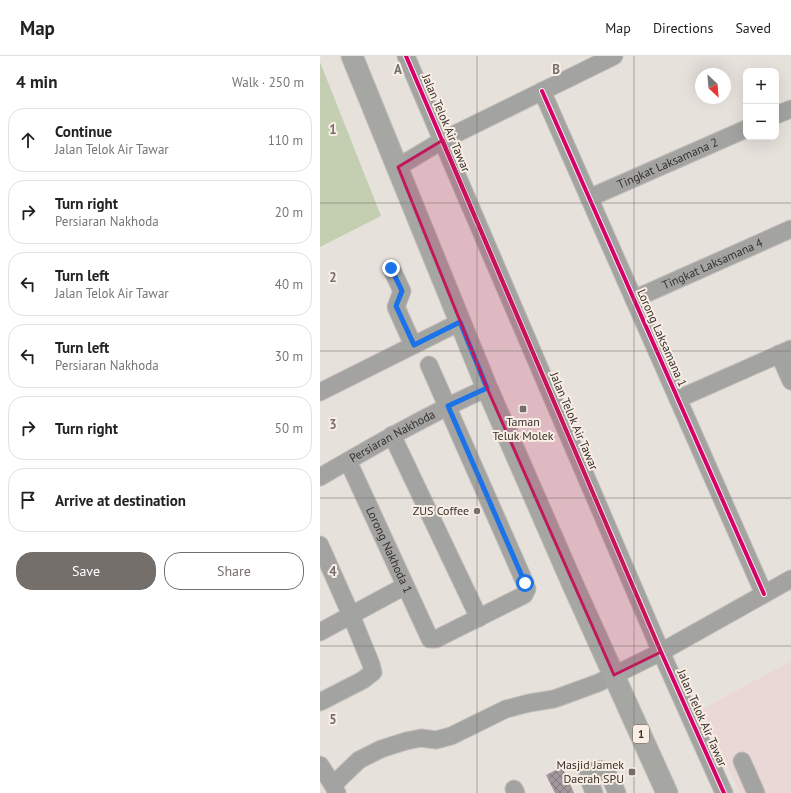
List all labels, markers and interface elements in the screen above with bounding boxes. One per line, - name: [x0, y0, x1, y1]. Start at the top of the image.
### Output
- text: Map: [20, 16, 55, 40]
- text: Map: [605, 19, 631, 37]
- text: Directions: [653, 19, 713, 37]
- text: Saved: [735, 19, 771, 37]
- text: A: [394, 61, 402, 78]
- text: B: [552, 61, 560, 78]
- north arrow: [695, 68, 731, 104]
- map controls: [743, 68, 779, 140]
- button: +: [743, 68, 779, 104]
- text: 4 min: [16, 71, 57, 93]
- street label: Jalan Telok Air Tawar: [419, 71, 474, 174]
- text: Walk · 250 m: [232, 74, 304, 91]
- button: −: [743, 104, 779, 140]
- text: 1: [329, 121, 337, 138]
- text: Continue: [55, 122, 112, 141]
- icon: ahead: [17, 129, 39, 151]
- text: 110 m: [268, 132, 303, 149]
- street label: Tingkat Laksamana 2: [615, 134, 720, 192]
- text: Jalan Telok Air Tawar: [55, 141, 169, 158]
- text: Turn right: [55, 194, 118, 213]
- icon: right: [17, 201, 39, 223]
- text: 20 m: [275, 204, 303, 221]
- text: Persiaran Nakhoda: [55, 213, 159, 230]
- street label: Tingkat Laksamana 4: [660, 234, 765, 292]
- route end: [382, 259, 400, 277]
- text: Turn left: [55, 266, 109, 285]
- text: 2: [329, 269, 337, 286]
- icon: left: [17, 273, 39, 295]
- text: 40 m: [275, 276, 303, 293]
- text: Jalan Telok Air Tawar: [55, 285, 169, 302]
- street label: Lorong Laksamana 1: [634, 287, 691, 389]
- text: Turn left: [55, 338, 109, 357]
- icon: left: [17, 345, 39, 367]
- text: 30 m: [275, 348, 303, 365]
- text: Persiaran Nakhoda: [55, 357, 159, 374]
- street label: Jalan Telok Air Tawar: [547, 369, 602, 472]
- marker: Taman Teluk Molek: [518, 404, 528, 414]
- street label: Persiaran Nakhoda: [346, 406, 438, 465]
- place label: Taman Teluk Molek: [492, 414, 554, 443]
- text: 3: [329, 416, 337, 433]
- icon: right: [17, 417, 39, 439]
- text: Turn right: [55, 419, 118, 438]
- text: 50 m: [275, 420, 303, 437]
- icon: arrive: [17, 489, 39, 511]
- text: Arrive at destination: [55, 491, 186, 510]
- place label: ZUS Coffee: [413, 503, 469, 518]
- street label: Lorong Nakhoda 1: [363, 504, 416, 595]
- marker: ZUS Coffee: [472, 506, 482, 516]
- button: Save: [16, 552, 156, 590]
- button: Share: [164, 552, 304, 590]
- text: 4: [329, 563, 337, 580]
- route start: [516, 574, 534, 592]
- street label: Jalan Telok Air Tawar: [674, 666, 731, 769]
- text: 5: [329, 711, 337, 728]
- road number: 1: [633, 725, 649, 743]
- place label: Masjid Jamek Daerah SPU: [556, 757, 624, 786]
- marker: Masjid Jamek Daerah SPU: [627, 767, 637, 777]

